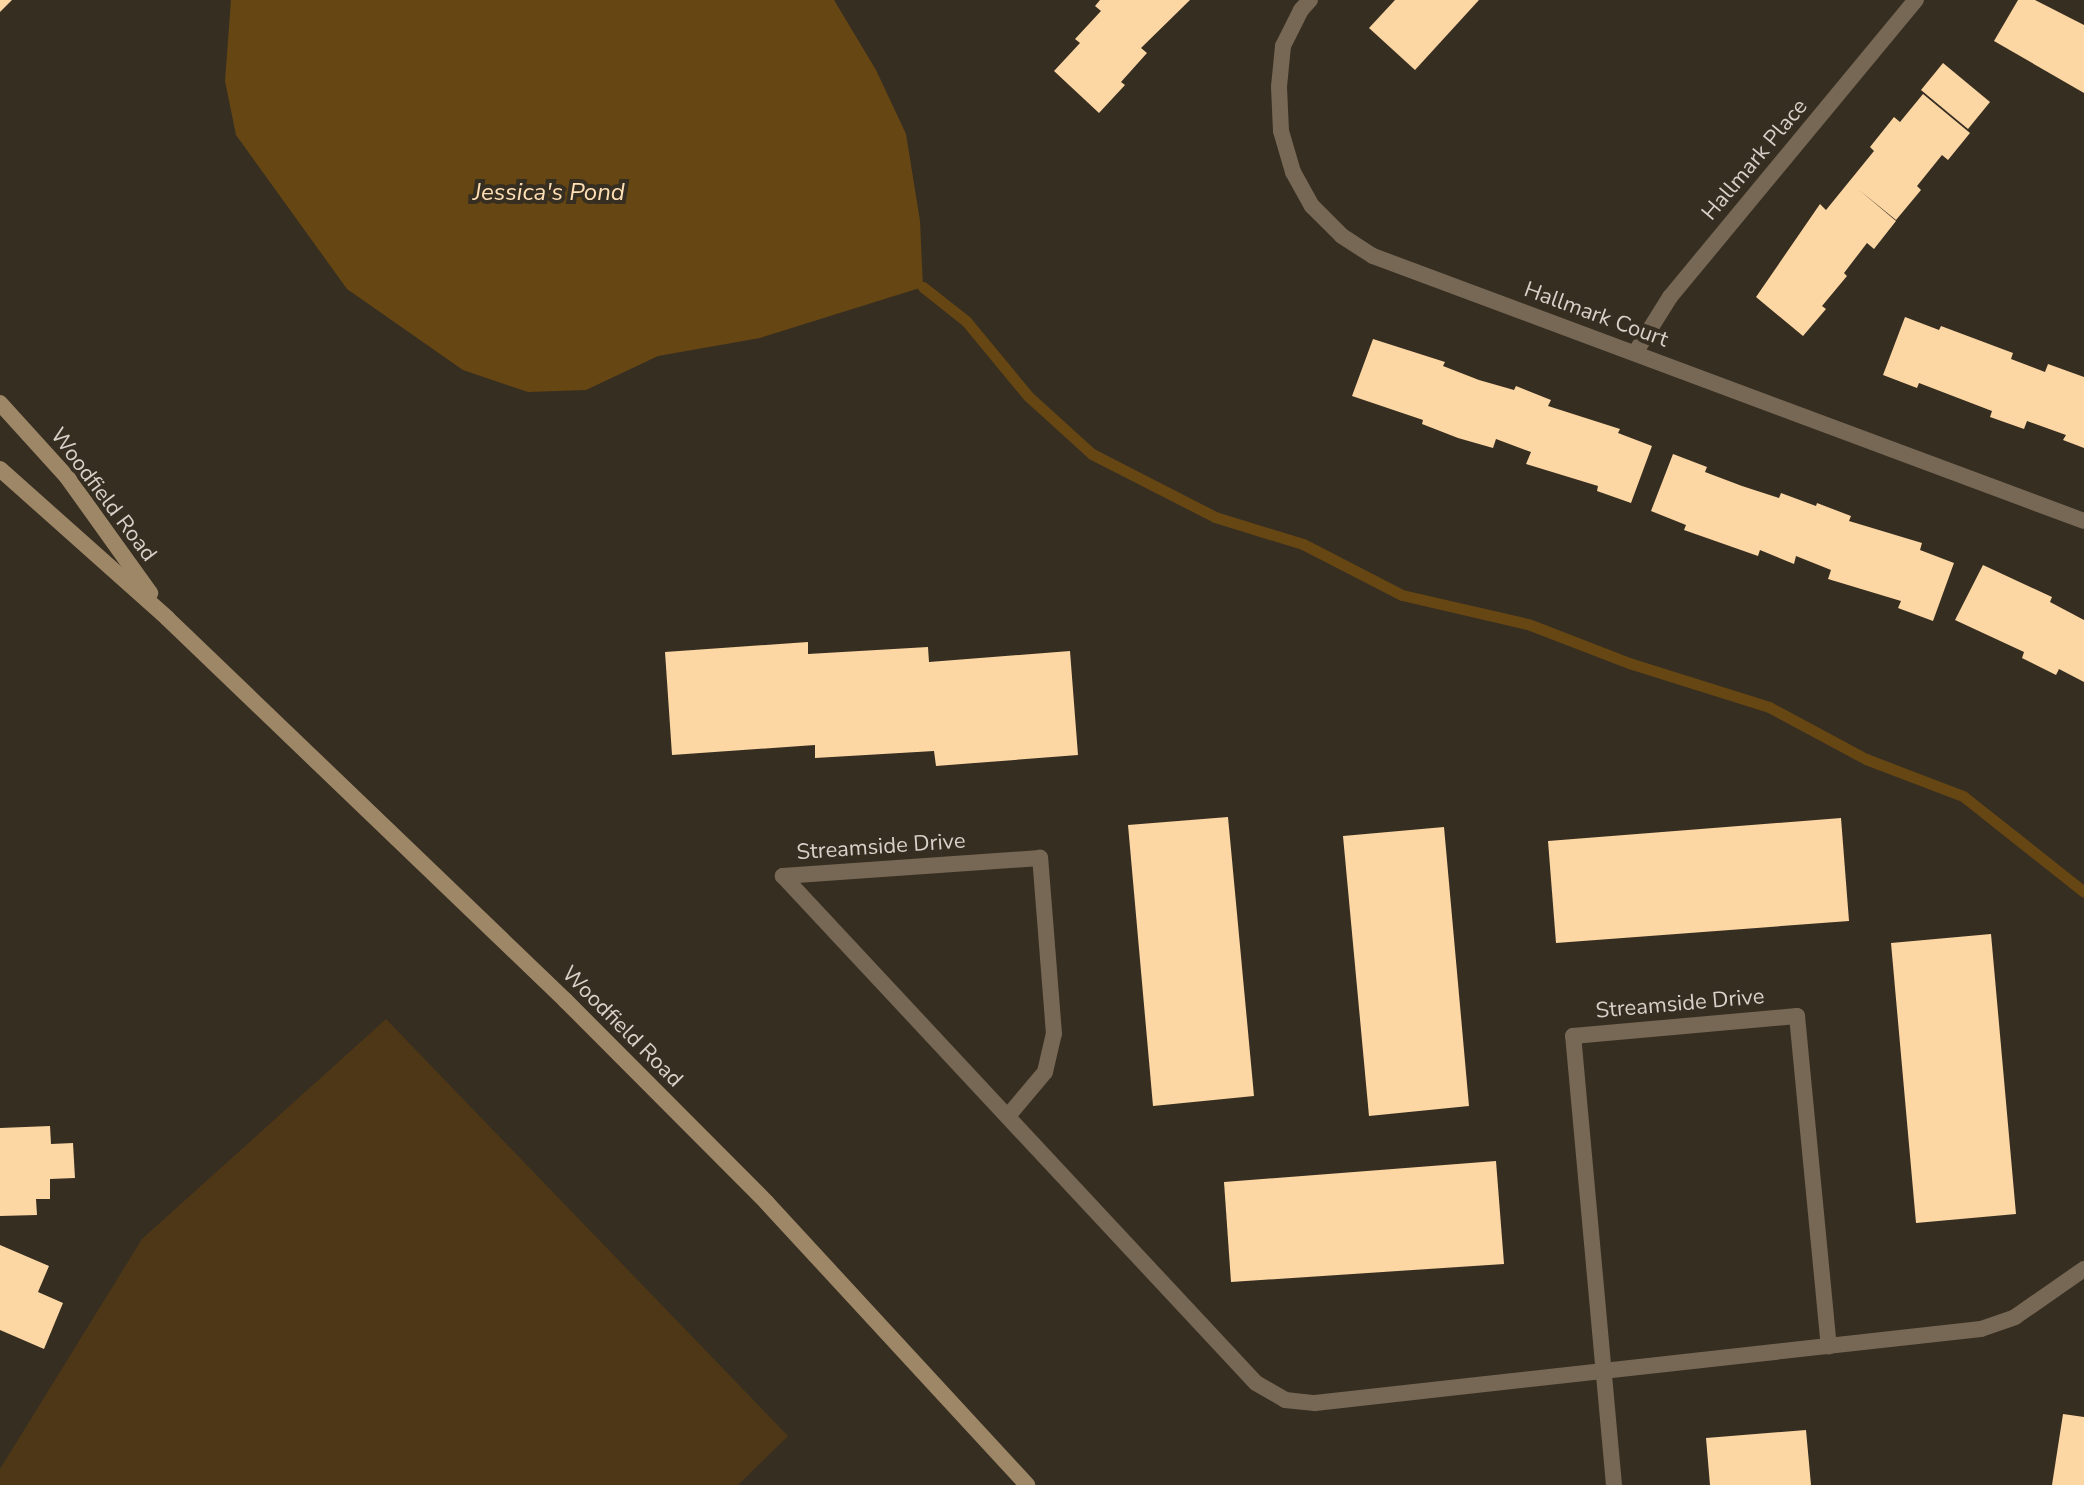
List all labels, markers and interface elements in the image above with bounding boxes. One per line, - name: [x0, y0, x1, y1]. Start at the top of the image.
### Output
- street label: Hallmark Place: [1697, 94, 1813, 226]
- water label: Jessica's Pond: [473, 179, 625, 207]
- street label: Hallmark Court: [1520, 277, 1672, 353]
- street label: Woodfield Road: [44, 423, 162, 567]
- street label: Streamside Drive: [796, 828, 966, 866]
- street label: Woodfield Road: [556, 961, 688, 1093]
- street label: Streamside Drive: [1595, 983, 1765, 1025]

